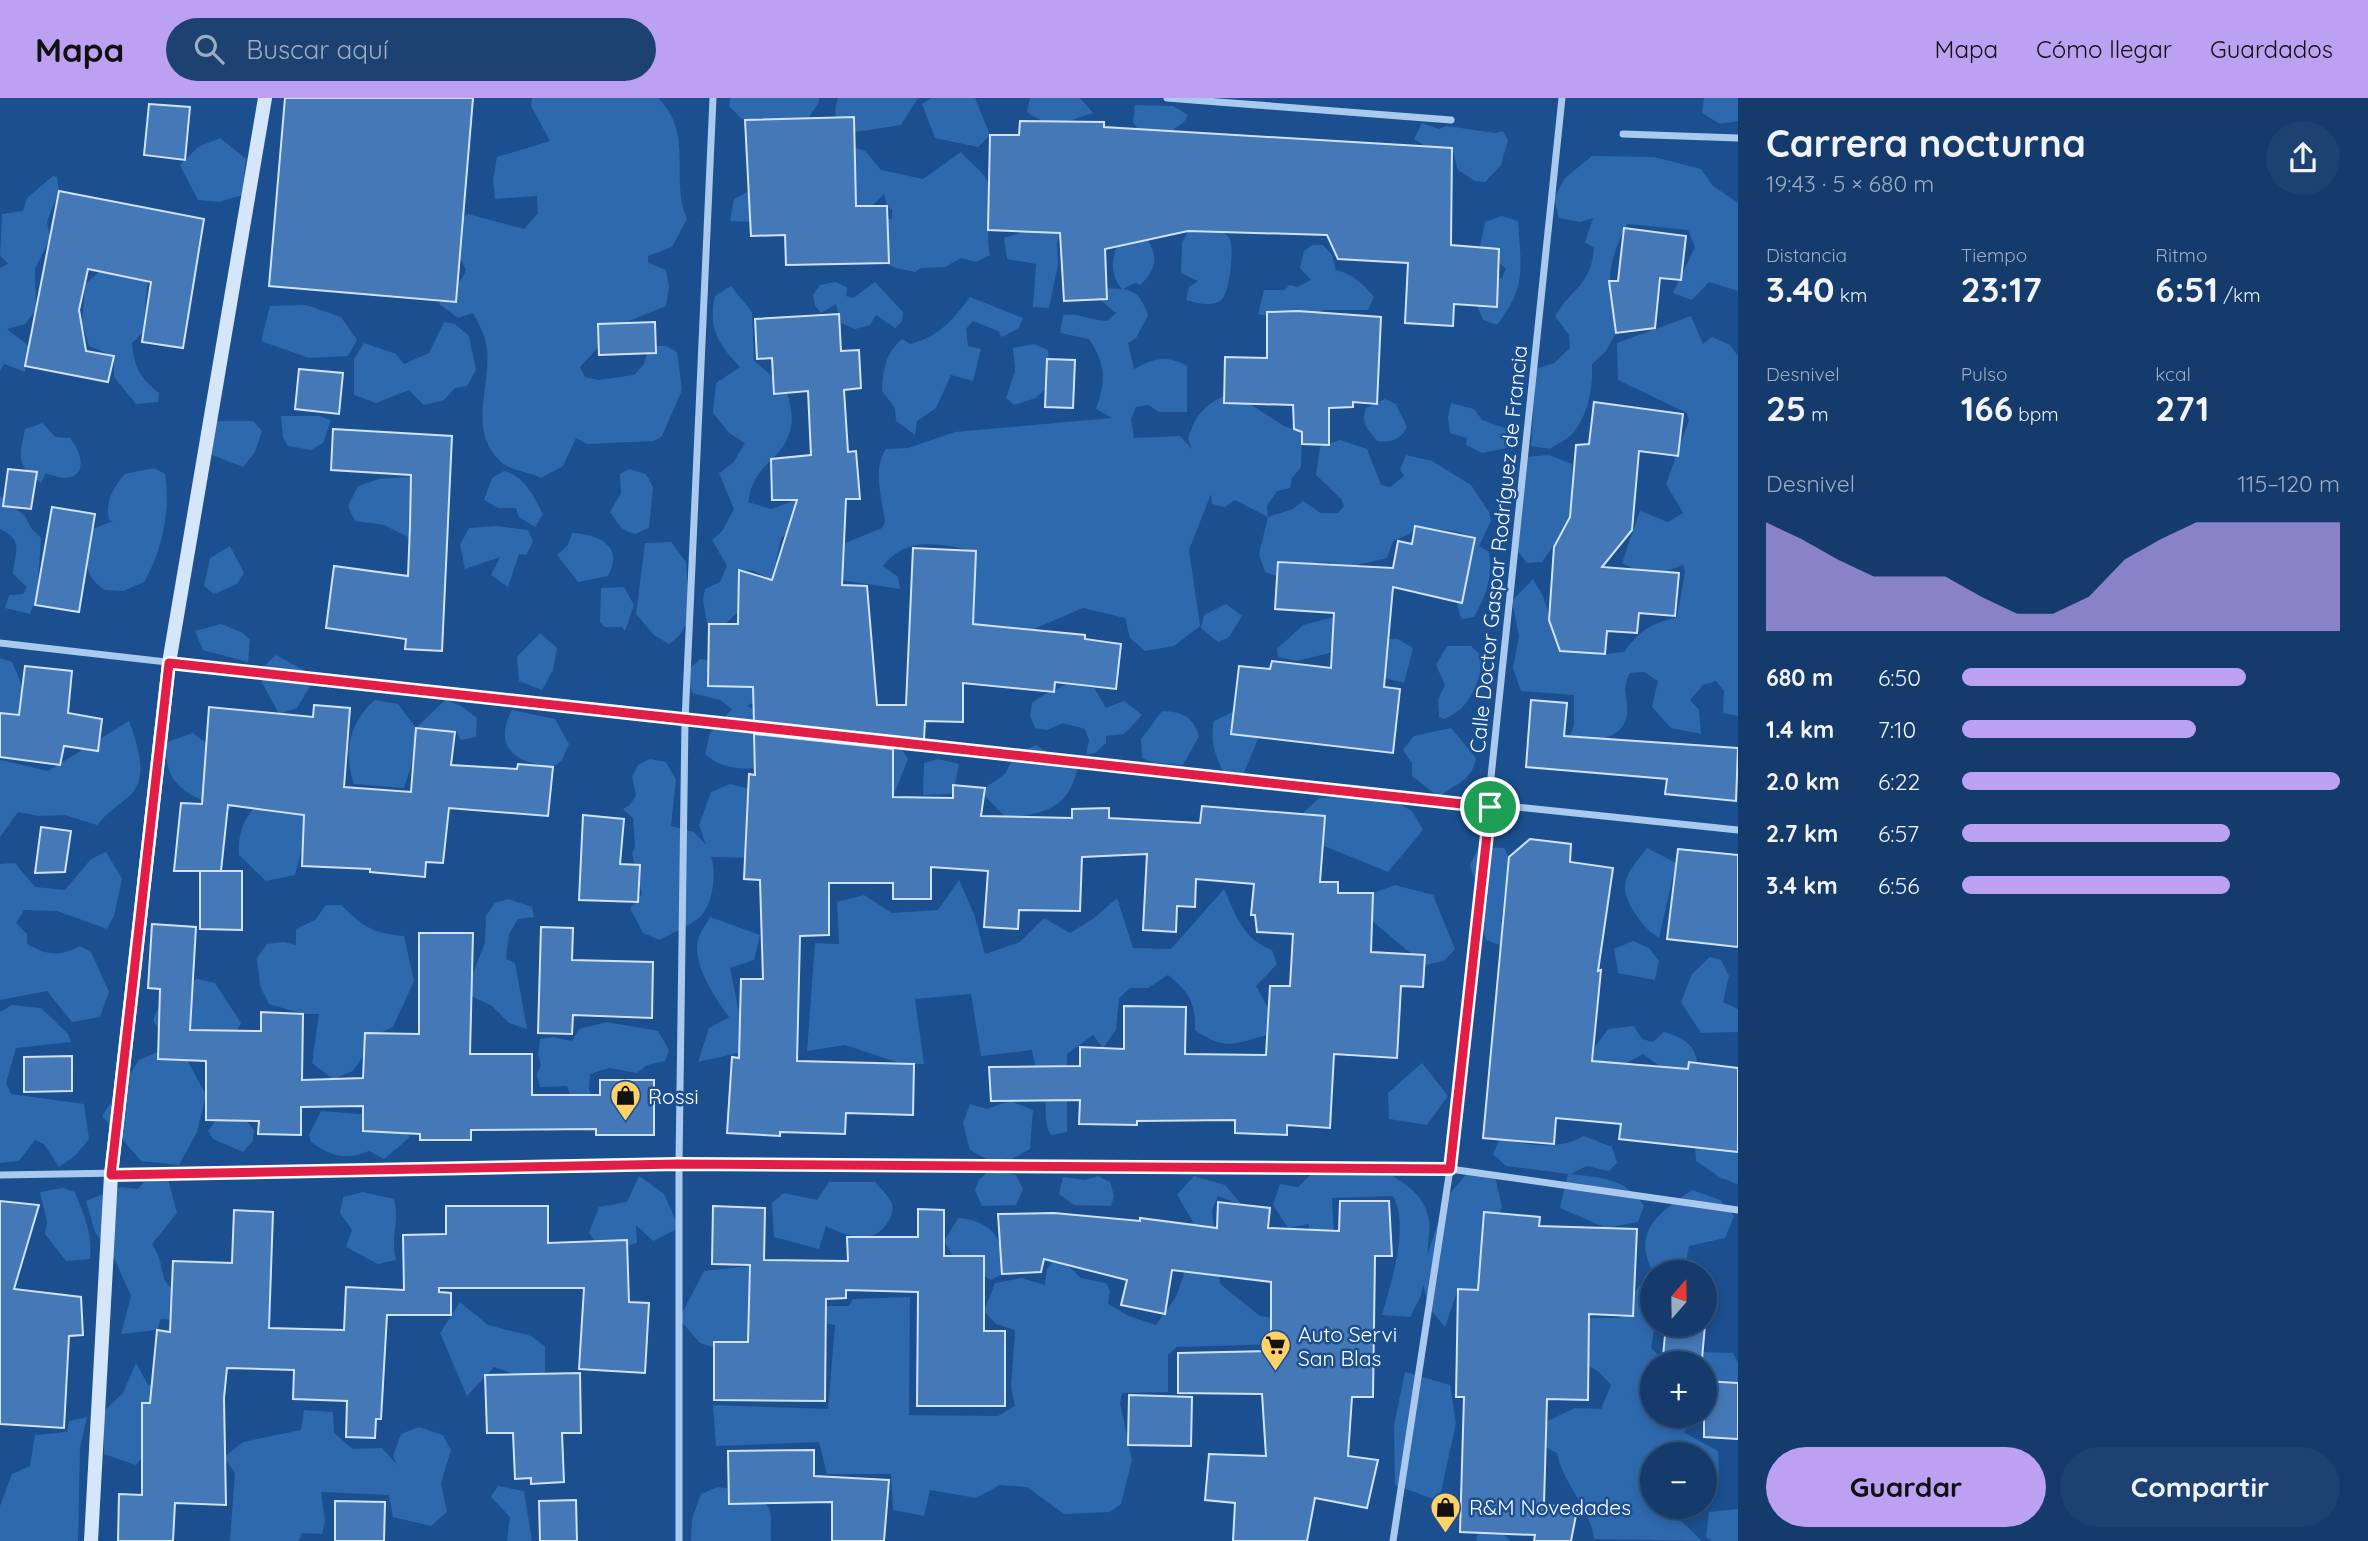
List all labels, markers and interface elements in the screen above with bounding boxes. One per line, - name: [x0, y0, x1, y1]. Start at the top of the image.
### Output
- search box: [166, 18, 656, 81]
- text: Mapa: [35, 29, 124, 70]
- icon: search: [190, 30, 228, 68]
- text: Buscar aquí: [246, 33, 388, 66]
- text: Mapa: [1935, 34, 1998, 64]
- text: Cómo llegar: [2036, 34, 2172, 64]
- text: Guardados: [2210, 34, 2333, 64]
- text: Carrera nocturna: [1766, 119, 2086, 167]
- button: share: [2266, 121, 2340, 195]
- text: 19:43 · 5 × 680 m: [1766, 169, 1934, 198]
- text: Distancia: [1766, 243, 1847, 267]
- text: Tiempo: [1961, 243, 2027, 267]
- text: Ritmo: [2155, 243, 2207, 267]
- text: 3.40: [1766, 267, 1835, 311]
- text: 23:17: [1961, 267, 2042, 311]
- text: 6:51: [2155, 267, 2218, 311]
- text: km: [1835, 283, 1867, 307]
- text: /km: [2218, 283, 2261, 307]
- street label: Calle Doctor Gaspar Rodríguez de Francia: [1464, 344, 1532, 754]
- text: Desnivel: [1766, 362, 1840, 386]
- text: Pulso: [1961, 362, 2007, 386]
- text: kcal: [2155, 362, 2191, 386]
- text: 25: [1766, 386, 1806, 430]
- text: 166: [1961, 386, 2013, 430]
- text: 271: [2155, 386, 2209, 430]
- text: m: [1806, 402, 1829, 426]
- text: bpm: [2013, 402, 2059, 426]
- text: Desnivel: [1766, 469, 1855, 498]
- text: 115–120 m: [2238, 469, 2340, 498]
- text: 680 m: [1766, 663, 1833, 692]
- text: 6:50: [1878, 663, 1921, 692]
- text: 1.4 km: [1766, 715, 1834, 744]
- text: 7:10: [1878, 715, 1916, 744]
- text: 2.0 km: [1766, 767, 1840, 796]
- text: 6:22: [1878, 767, 1920, 796]
- pin: [1460, 777, 1520, 837]
- icon: arrive: [1471, 788, 1509, 826]
- text: 2.7 km: [1766, 819, 1838, 848]
- text: 6:57: [1878, 819, 1919, 848]
- text: 3.4 km: [1766, 871, 1838, 900]
- text: 6:56: [1878, 871, 1920, 900]
- shop icon: Rossi: [608, 1079, 642, 1123]
- place label: Rossi: [648, 1083, 699, 1109]
- north arrow: [1640, 1260, 1717, 1337]
- map controls: [1640, 1260, 1717, 1519]
- place label: Auto Servi San Blas: [1298, 1321, 1397, 1371]
- supermarket icon: Auto Servi San Blas: [1258, 1329, 1292, 1373]
- button: +: [1640, 1351, 1717, 1428]
- button: −: [1640, 1442, 1717, 1519]
- button: Guardar: [1766, 1447, 2046, 1527]
- button: Compartir: [2060, 1447, 2340, 1527]
- shop icon: R&M Novedades: [1429, 1490, 1463, 1534]
- place label: R&M Novedades: [1469, 1494, 1631, 1520]

